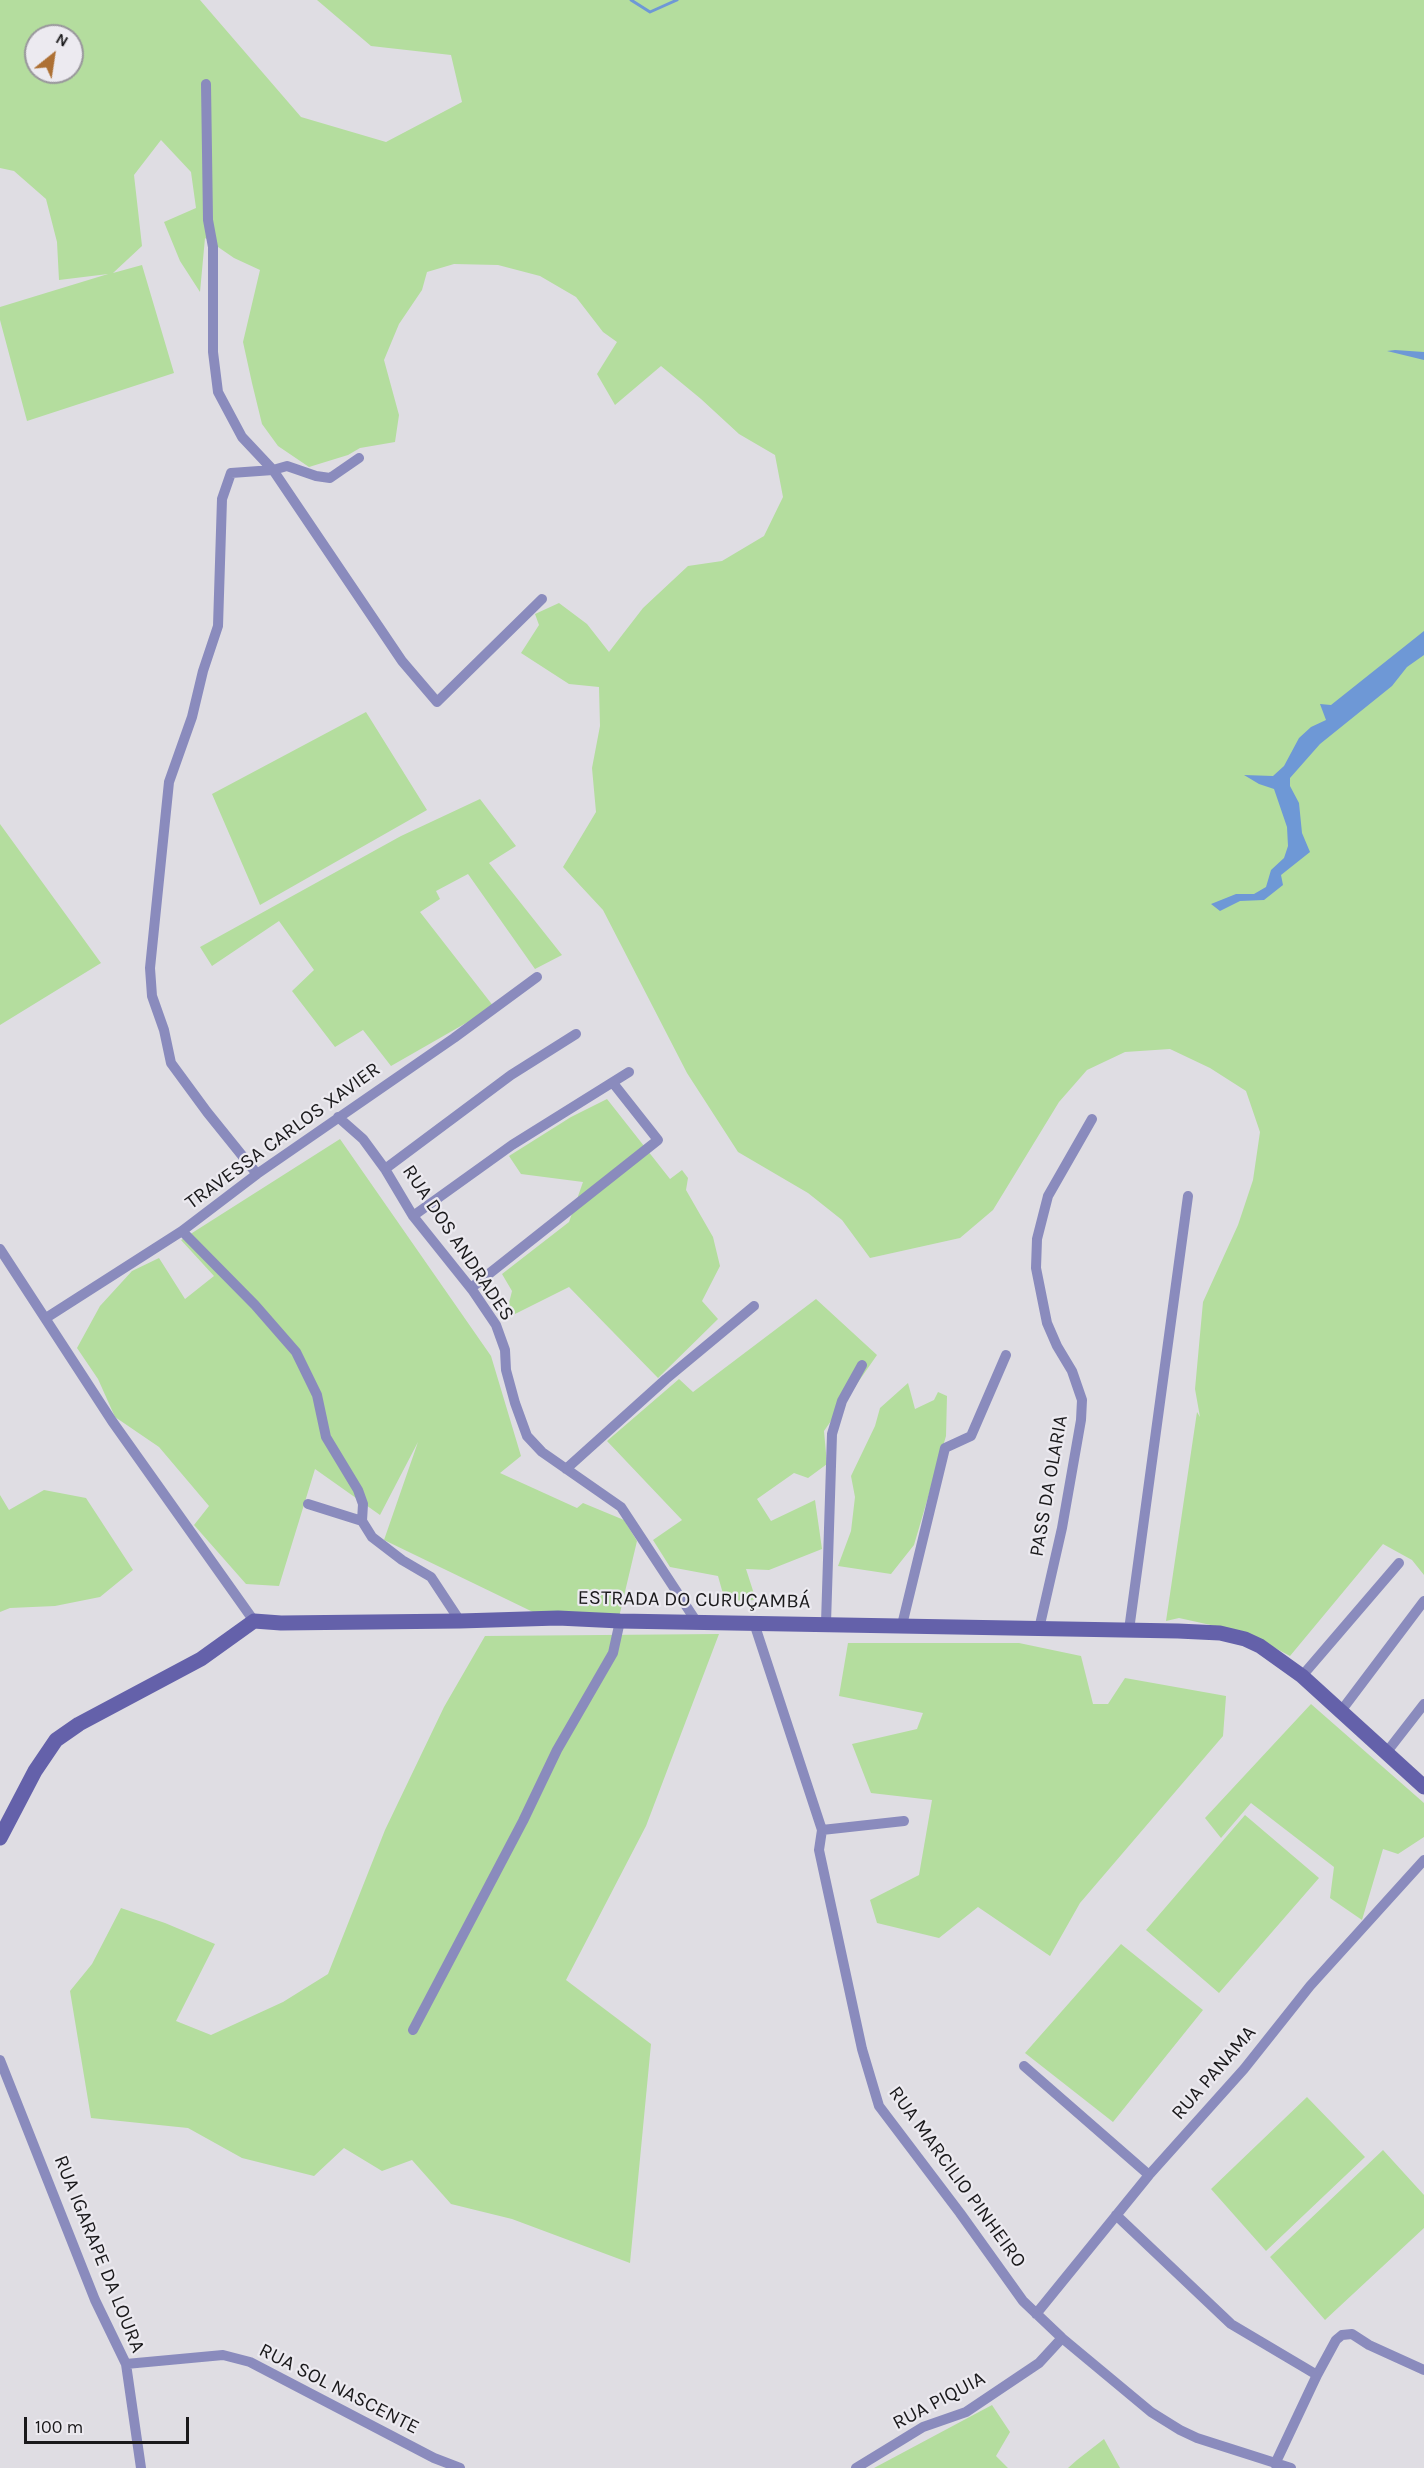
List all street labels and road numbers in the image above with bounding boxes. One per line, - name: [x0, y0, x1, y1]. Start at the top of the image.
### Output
- street label: TRAVESSA CARLOS XAVIER: [181, 1057, 385, 1215]
- street label: RUA DOS ANDRADES: [397, 1160, 519, 1326]
- street label: PASS DA OLARIA: [1025, 1413, 1073, 1559]
- street label: ESTRADA DO CURUÇAMBÁ: [577, 1586, 811, 1614]
- street label: RUA PANAMA: [1167, 2021, 1261, 2125]
- street label: RUA MARCILIO PINHEIRO: [883, 2082, 1031, 2272]
- street label: RUA IGARAPE DA LOURA: [48, 2152, 150, 2356]
- street label: RUA SOL NASCENTE: [255, 2338, 423, 2440]
- street label: RUA PIQUIA: [889, 2367, 989, 2435]

